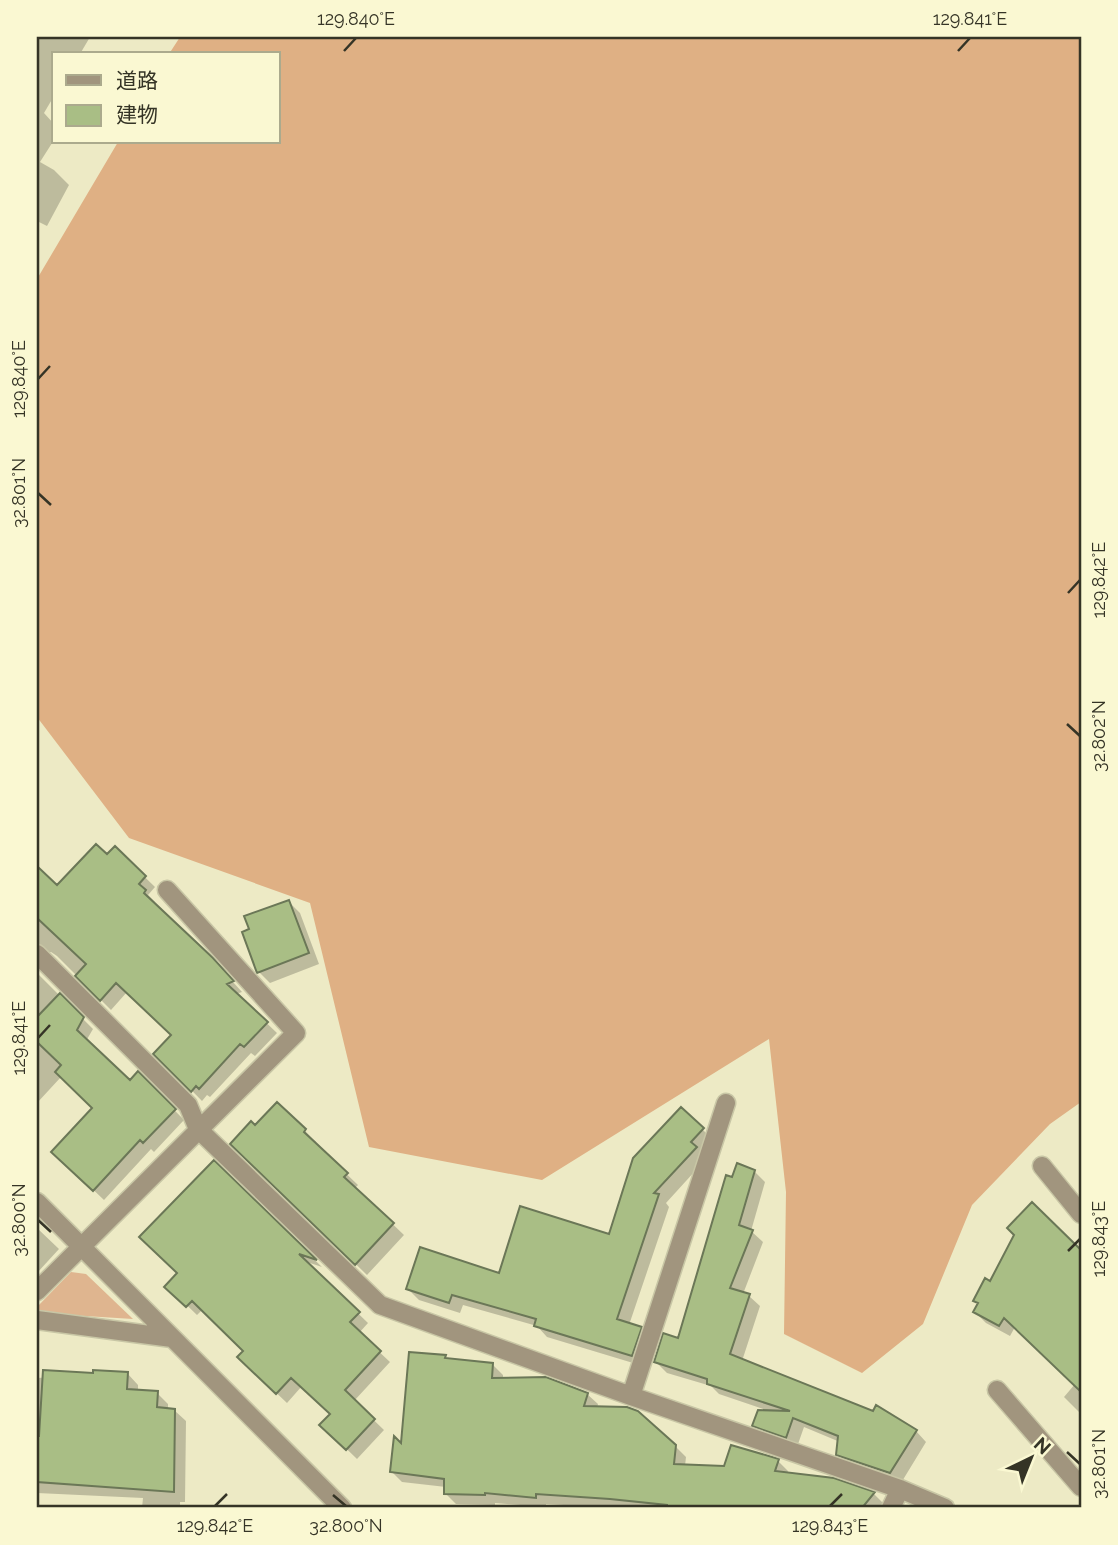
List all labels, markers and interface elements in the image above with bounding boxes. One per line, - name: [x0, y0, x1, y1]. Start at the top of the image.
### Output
- text: 129.840°E: [317, 8, 395, 29]
- text: 129.841°E: [933, 8, 1007, 29]
- legend: [52, 52, 280, 144]
- text: 道路: [116, 68, 158, 93]
- text: 建物: [116, 102, 158, 127]
- text: 129.840°E: [8, 340, 29, 418]
- text: 32.801°N: [8, 458, 29, 528]
- text: 129.842°E: [1088, 542, 1109, 618]
- text: 32.802°N: [1088, 700, 1109, 772]
- text: 129.841°E: [8, 1001, 29, 1075]
- text: 32.800°N: [8, 1183, 29, 1257]
- text: 129.843°E: [1088, 1201, 1109, 1277]
- north arrow: [996, 1422, 1066, 1492]
- text: 32.801°N: [1088, 1429, 1109, 1499]
- text: N: [1030, 1433, 1055, 1459]
- text: 129.842°E: [177, 1515, 253, 1536]
- text: 32.800°N: [309, 1515, 383, 1536]
- text: 129.843°E: [792, 1515, 868, 1536]

